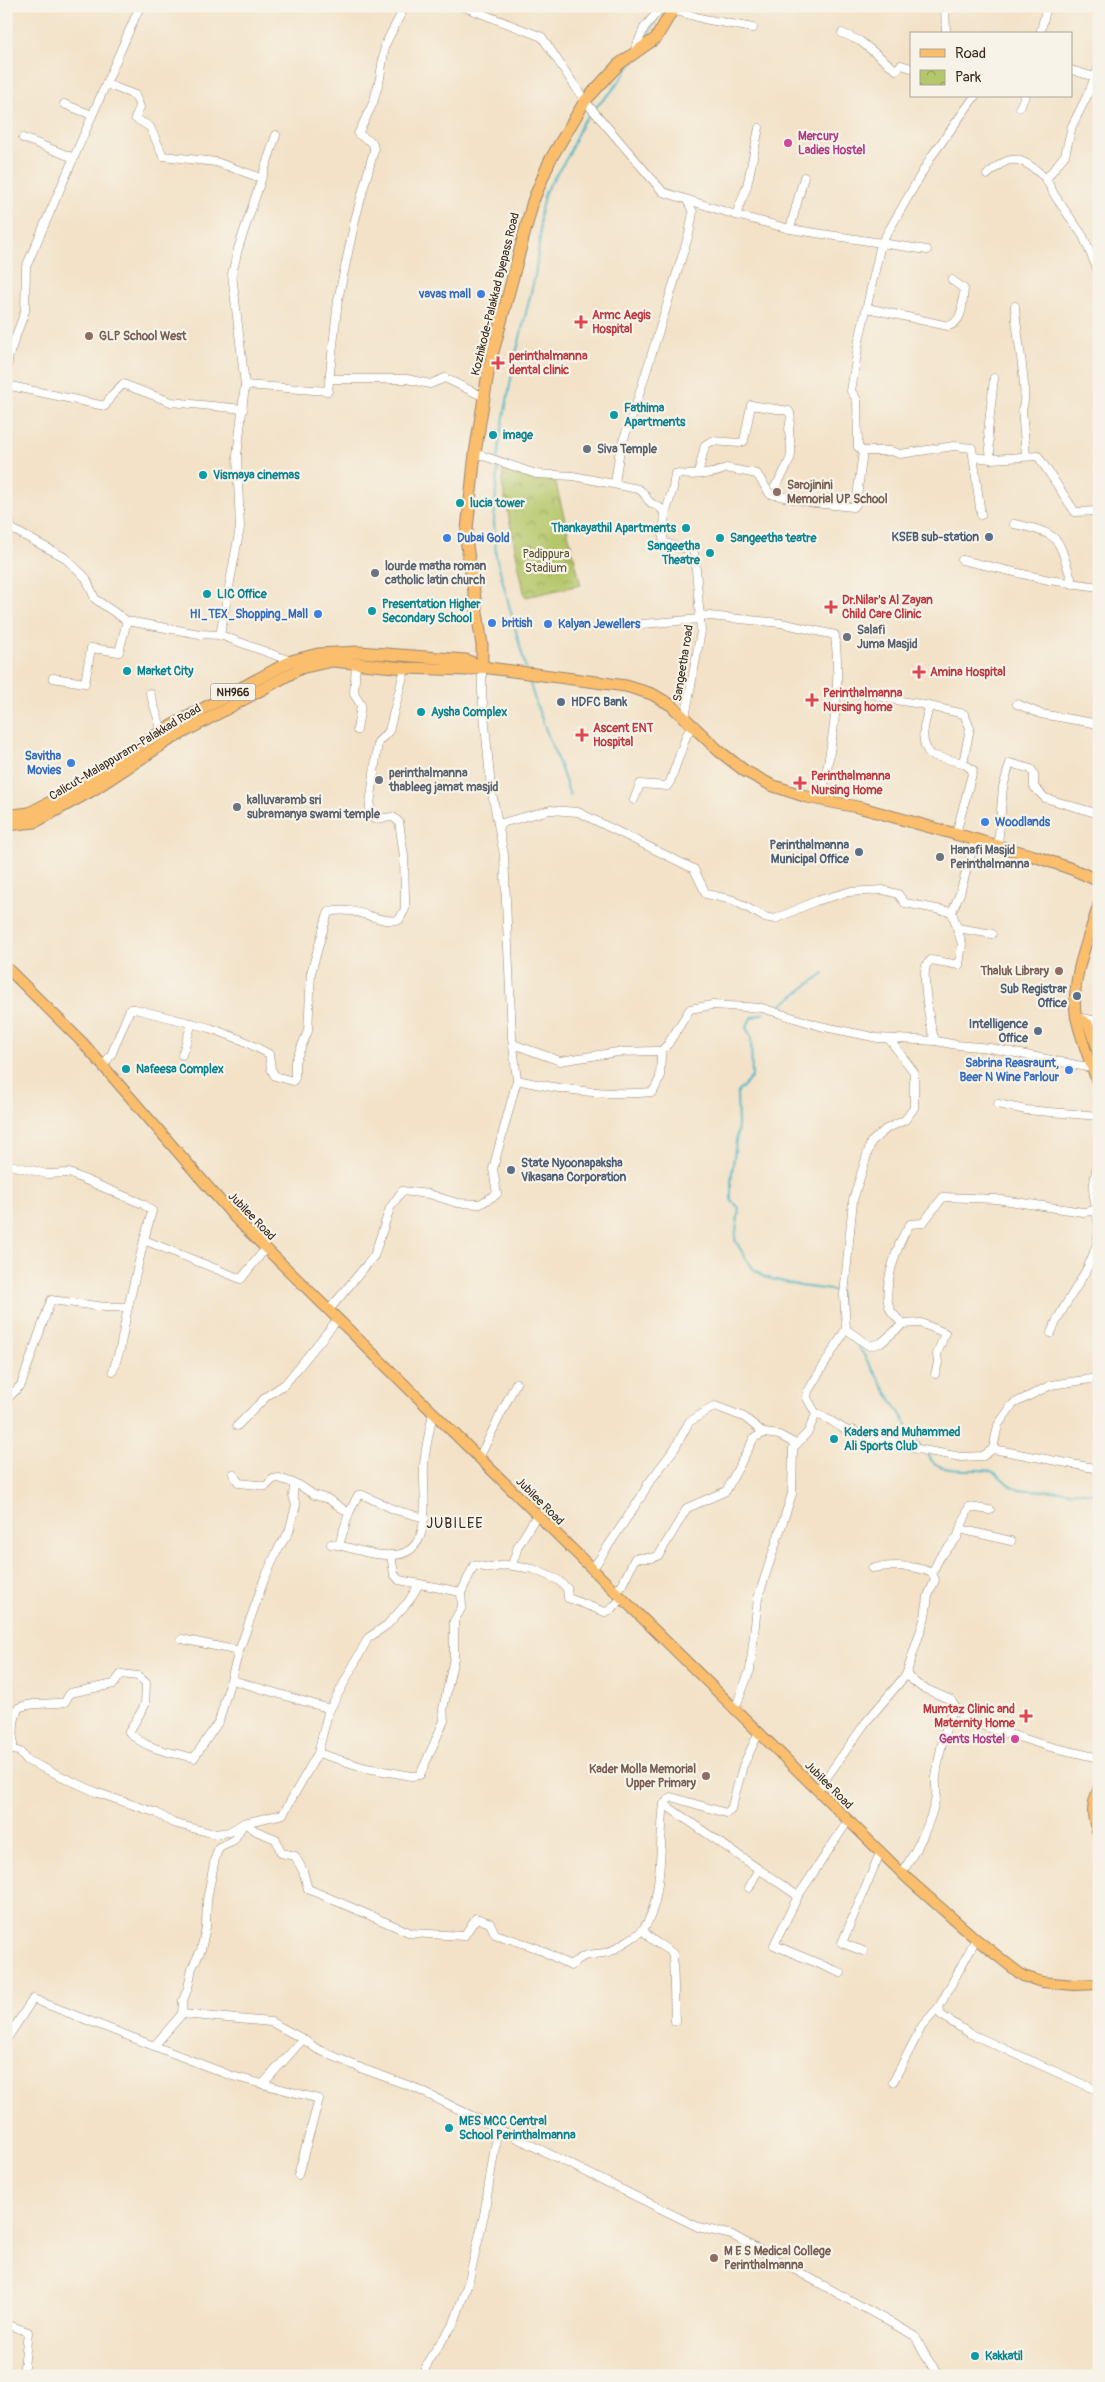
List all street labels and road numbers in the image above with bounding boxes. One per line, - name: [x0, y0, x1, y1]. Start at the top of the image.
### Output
- street label: Kozhikode-Palakkad Byepass Road: [468, 211, 523, 377]
- street label: Sangeetha road: [670, 624, 697, 703]
- road number: NH966: [210, 684, 256, 700]
- street label: Calicut-Malappuram-Palakkad Road: [47, 701, 204, 804]
- street label: Jubilee Road: [225, 1189, 279, 1244]
- street label: Jubilee Road: [512, 1474, 567, 1529]
- street label: Jubilee Road: [801, 1758, 856, 1813]

